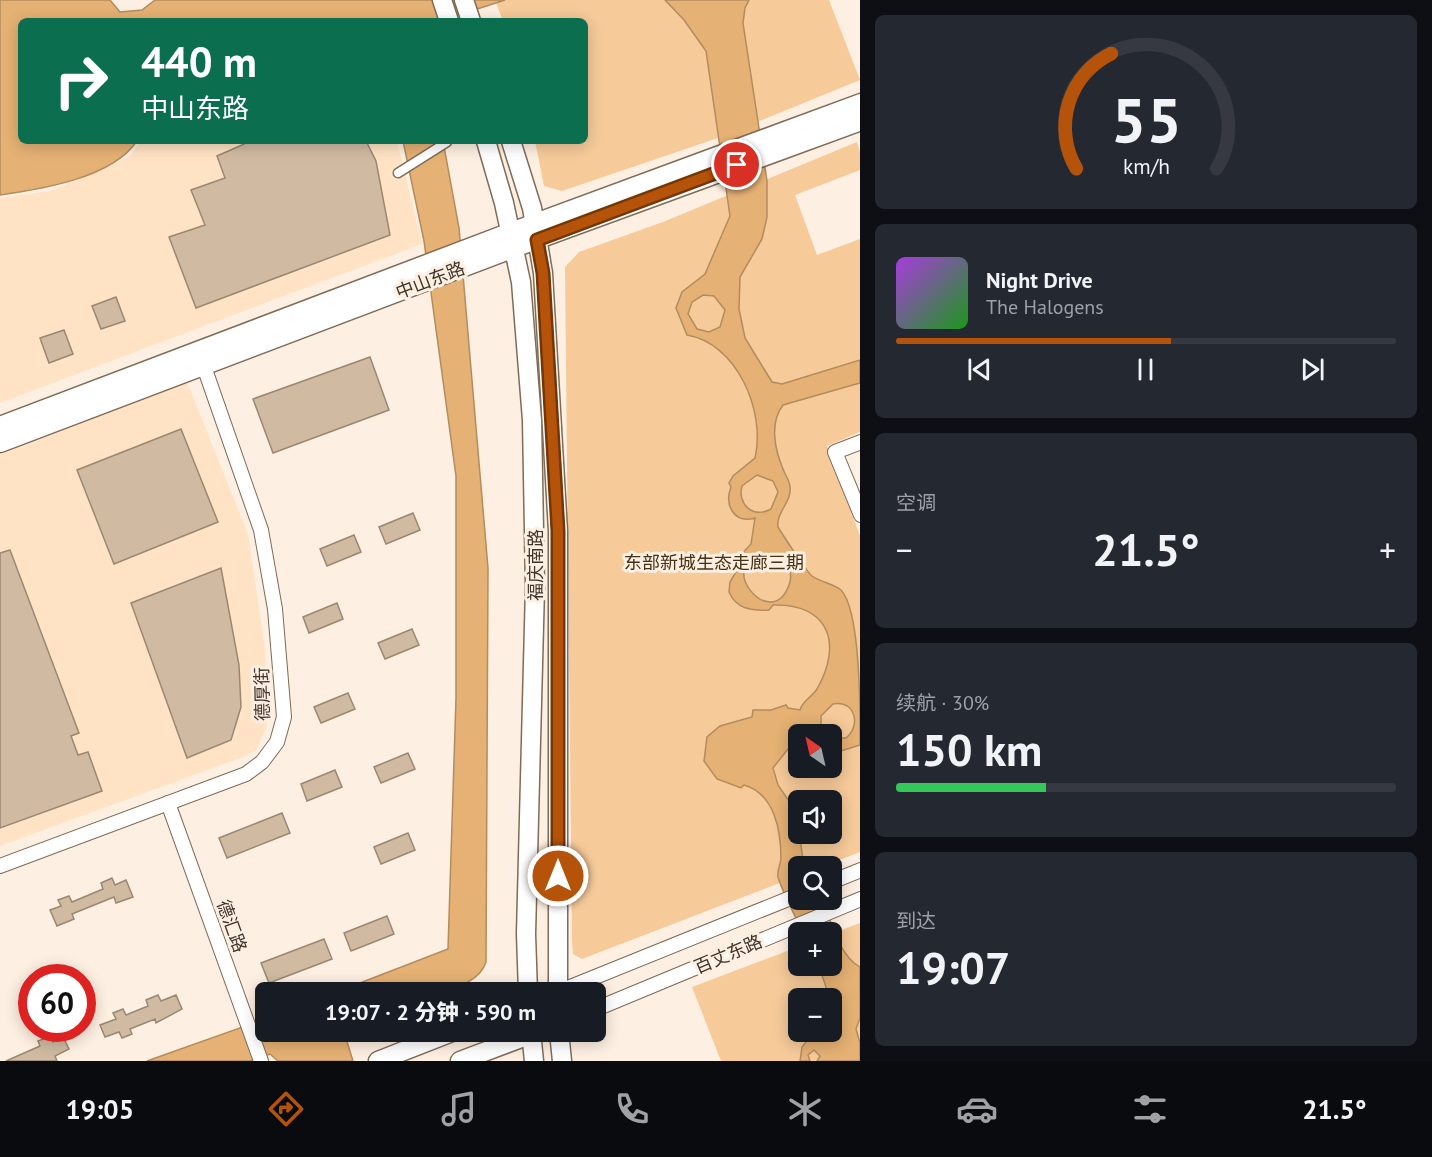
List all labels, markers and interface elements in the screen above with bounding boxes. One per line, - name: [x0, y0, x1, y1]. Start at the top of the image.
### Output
- text: 440 m: [141, 34, 257, 89]
- icon: right: [42, 42, 120, 120]
- text: 55: [1111, 79, 1181, 160]
- text: 中山东路: [141, 91, 249, 125]
- pin: [711, 139, 762, 190]
- icon: arrive: [720, 148, 753, 181]
- text: km/h: [1122, 152, 1169, 180]
- street label: 中山东路: [392, 256, 468, 304]
- text: Night Drive: [986, 266, 1093, 294]
- text: The Halogens: [986, 294, 1104, 320]
- icon: previous: [963, 353, 996, 386]
- icon: pause: [1129, 353, 1162, 386]
- icon: next: [1296, 353, 1329, 386]
- text: 空调: [896, 490, 936, 516]
- text: 21.5°: [1092, 520, 1200, 578]
- text: −: [896, 528, 913, 571]
- text: +: [1379, 528, 1396, 571]
- street label: 福庆南路: [524, 529, 547, 601]
- park label: 东部新城生态走廊三期: [624, 551, 804, 574]
- street label: 德厚街: [250, 667, 274, 721]
- text: 续航 · 30%: [896, 690, 989, 716]
- text: 150 km: [896, 720, 1042, 778]
- north arrow: [788, 724, 842, 778]
- map controls: [788, 724, 842, 1042]
- button: sound: [788, 790, 842, 844]
- position arrow: [526, 844, 590, 908]
- button: search: [788, 856, 842, 910]
- street label: 德汇路: [212, 897, 252, 955]
- text: 到达: [896, 908, 936, 934]
- button: +: [788, 922, 842, 976]
- street label: 百丈东路: [690, 929, 766, 979]
- text: 19:07: [896, 938, 1010, 996]
- speed limit sign: 60: [18, 964, 96, 1042]
- button: −: [788, 988, 842, 1042]
- text: 19:07 · 2 分钟 · 590 m: [325, 998, 536, 1026]
- icon: directions: [265, 1088, 307, 1130]
- icon: music: [438, 1088, 480, 1130]
- icon: phone: [611, 1088, 653, 1130]
- icon: climate: [784, 1088, 826, 1130]
- icon: car: [956, 1088, 998, 1130]
- icon: filters: [1129, 1088, 1171, 1130]
- text: 19:05: [65, 1092, 134, 1126]
- text: 21.5°: [1302, 1092, 1367, 1126]

